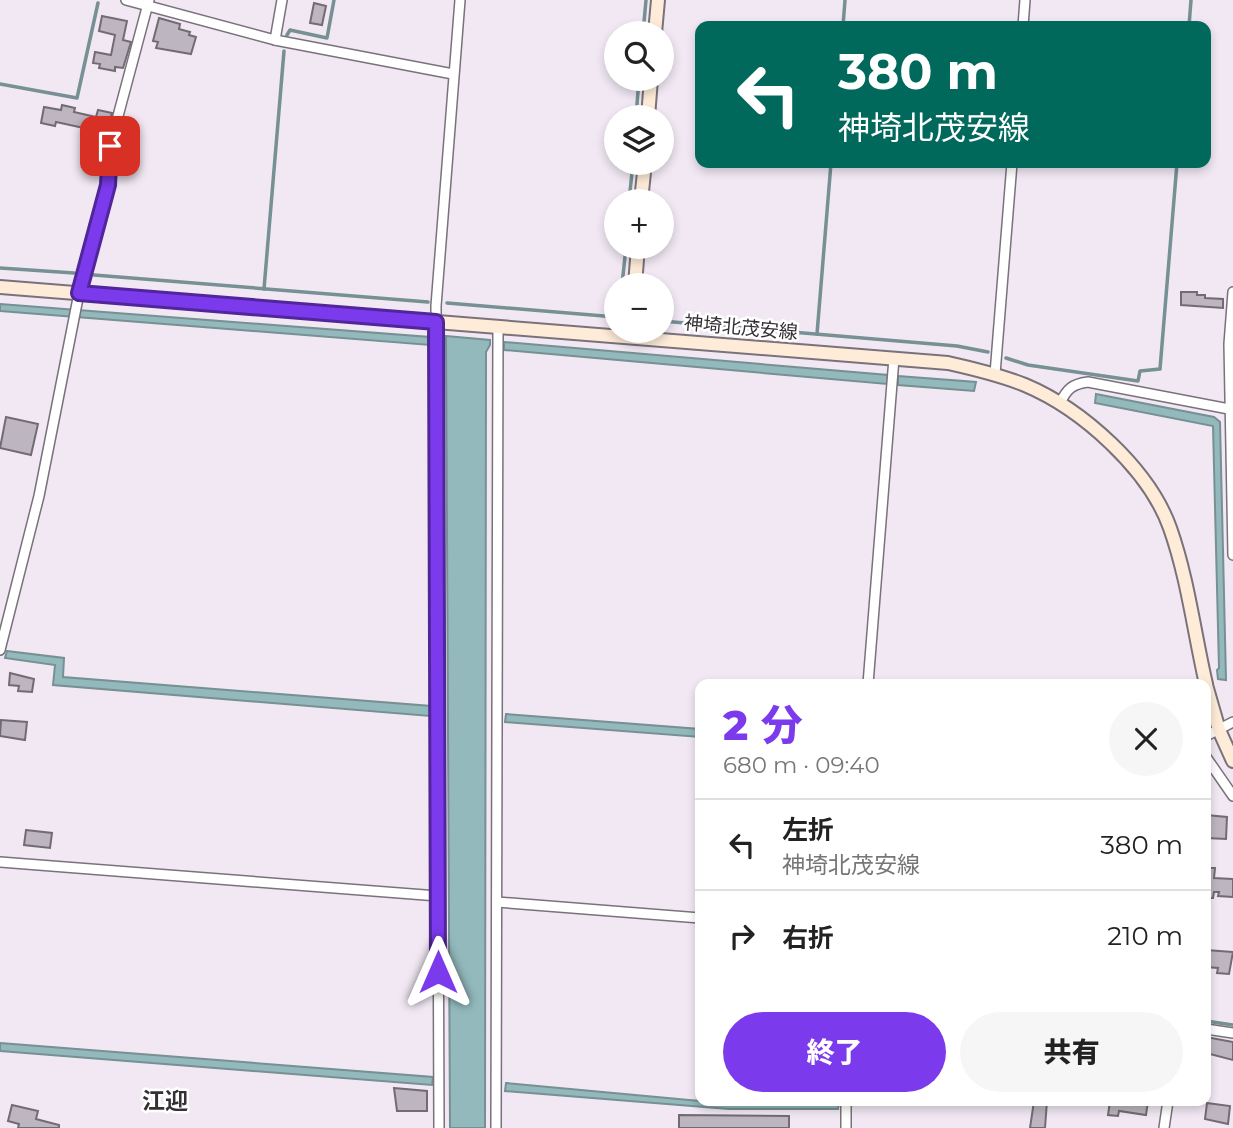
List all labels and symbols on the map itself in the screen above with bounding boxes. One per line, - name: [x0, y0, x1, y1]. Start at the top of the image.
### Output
- pin: [80, 116, 140, 176]
- street label: 神埼北茂安線: [683, 311, 799, 344]
- position arrow: [401, 935, 475, 1009]
- district label: 江迎: [142, 1087, 188, 1115]

